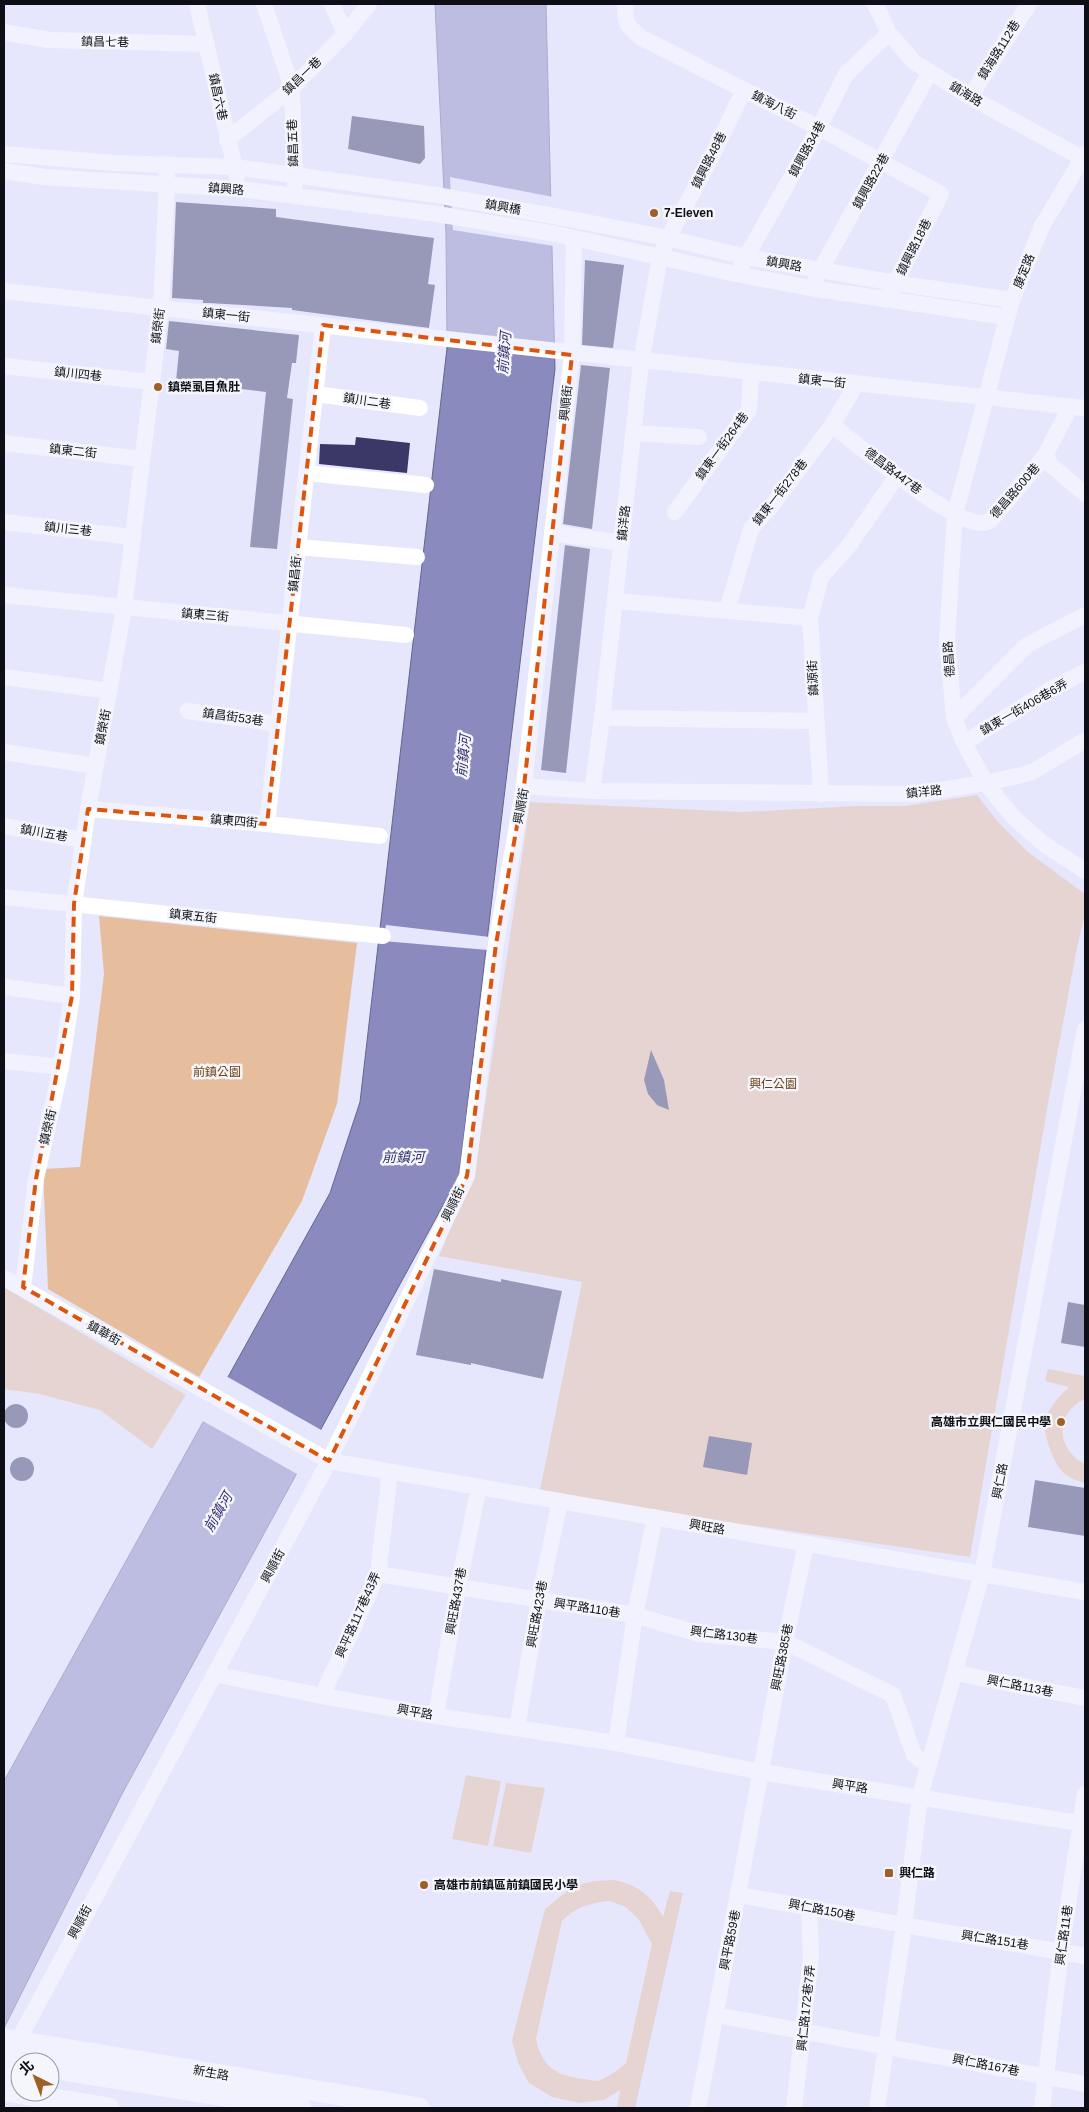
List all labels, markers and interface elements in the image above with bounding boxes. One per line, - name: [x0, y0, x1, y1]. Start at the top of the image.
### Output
- street label: 鎮海路112巷: [975, 18, 1023, 82]
- street label: 鎮昌七巷: [81, 35, 129, 49]
- street label: 鎮昌一巷: [280, 54, 324, 98]
- street label: 鎮昌六巷: [206, 72, 230, 122]
- street label: 鎮海路: [947, 79, 985, 109]
- street label: 鎮海八街: [749, 88, 799, 122]
- street label: 鎮昌五巷: [285, 119, 301, 167]
- street label: 鎮興路34巷: [786, 119, 828, 179]
- street label: 鎮興路48巷: [689, 129, 729, 191]
- street label: 鎮興路22巷: [850, 151, 892, 211]
- street label: 鎮興路: [208, 181, 244, 197]
- street label: 鎮興橋: [484, 197, 522, 217]
- place label: 7-Eleven: [664, 206, 713, 220]
- marker: 7-Eleven: [648, 207, 660, 219]
- street label: 鎮興路18巷: [894, 216, 934, 278]
- street label: 康定路: [1011, 252, 1037, 290]
- street label: 鎮興路: [765, 254, 803, 274]
- street label: 鎮東一街: [201, 306, 251, 324]
- street label: 鎮榮街: [149, 307, 167, 345]
- water label: 前鎮河: [494, 328, 514, 375]
- street label: 鎮川四巷: [53, 365, 103, 383]
- street label: 鎮東一街: [797, 372, 847, 390]
- place label: 鎮榮虱目魚肚: [168, 380, 240, 394]
- marker: 鎮榮虱目魚肚: [152, 381, 164, 393]
- street label: 興順街: [557, 384, 575, 422]
- street label: 鎮川二巷: [342, 391, 392, 411]
- street label: 鎮東一街264巷: [693, 410, 751, 482]
- street label: 鎮東二街: [48, 442, 98, 460]
- street label: 德昌路447巷: [862, 445, 924, 497]
- street label: 鎮東一街278巷: [750, 456, 810, 528]
- street label: 德昌路600巷: [987, 461, 1043, 521]
- street label: 鎮洋路: [615, 504, 633, 542]
- street label: 鎮川三巷: [43, 520, 93, 538]
- street label: 鎮昌街: [286, 555, 304, 593]
- street label: 鎮東三街: [180, 606, 230, 624]
- street label: 德昌路: [941, 641, 957, 677]
- street label: 鎮源街: [805, 660, 821, 696]
- street label: 鎮東一街406巷6弄: [978, 676, 1070, 738]
- street label: 鎮昌街53巷: [202, 706, 264, 728]
- street label: 鎮榮街: [93, 708, 113, 746]
- water label: 前鎮河: [453, 731, 473, 778]
- street label: 鎮洋路: [905, 783, 943, 801]
- street label: 興順街: [511, 787, 531, 825]
- street label: 鎮東四街: [209, 812, 259, 830]
- street label: 鎮川五巷: [19, 822, 69, 844]
- street label: 鎮東五街: [168, 907, 218, 925]
- park label: 前鎮公園: [193, 1065, 241, 1079]
- park label: 興仁公園: [749, 1077, 797, 1091]
- street label: 鎮榮街: [37, 1108, 59, 1146]
- water label: 前鎮河: [382, 1149, 427, 1165]
- street label: 興順街: [439, 1185, 467, 1223]
- street label: 鎮華街: [85, 1318, 123, 1348]
- place label: 高雄市立興仁國民中學: [931, 1415, 1051, 1429]
- marker: 高雄市立興仁國民中學: [1055, 1416, 1067, 1428]
- street label: 興仁路: [990, 1462, 1010, 1500]
- water label: 前鎮河: [201, 1487, 237, 1534]
- street label: 興旺路: [688, 1517, 726, 1537]
- street label: 興順街: [258, 1547, 288, 1585]
- street label: 興旺路437巷: [443, 1566, 469, 1636]
- street label: 興平路117巷43弄: [333, 1570, 383, 1660]
- street label: 興旺路423巷: [524, 1579, 550, 1649]
- street label: 興平路110巷: [553, 1596, 621, 1620]
- street label: 興旺路385巷: [769, 1622, 795, 1692]
- street label: 興仁路130巷: [689, 1624, 759, 1646]
- street label: 興仁路113巷: [986, 1673, 1054, 1699]
- street label: 興平路: [396, 1702, 434, 1722]
- street label: 興平路: [831, 1776, 869, 1796]
- place label: 興仁路: [899, 1866, 935, 1880]
- marker: 興仁路: [883, 1867, 895, 1879]
- place label: 高雄市前鎮區前鎮國民小學: [434, 1878, 578, 1892]
- marker: 高雄市前鎮區前鎮國民小學: [418, 1879, 430, 1891]
- street label: 興仁路150巷: [787, 1897, 857, 1923]
- street label: 興順街: [65, 1903, 95, 1941]
- street label: 興仁路11巷: [1053, 1904, 1075, 1966]
- street label: 興平路59巷: [717, 1909, 743, 1971]
- street label: 興仁路151巷: [960, 1928, 1030, 1952]
- street label: 興仁路172巷7弄: [795, 1964, 817, 2052]
- north arrow: [10, 2052, 60, 2102]
- street label: 興仁路167巷: [951, 2052, 1021, 2078]
- text: 北: [16, 2057, 37, 2078]
- street label: 新生路: [192, 2063, 230, 2083]

